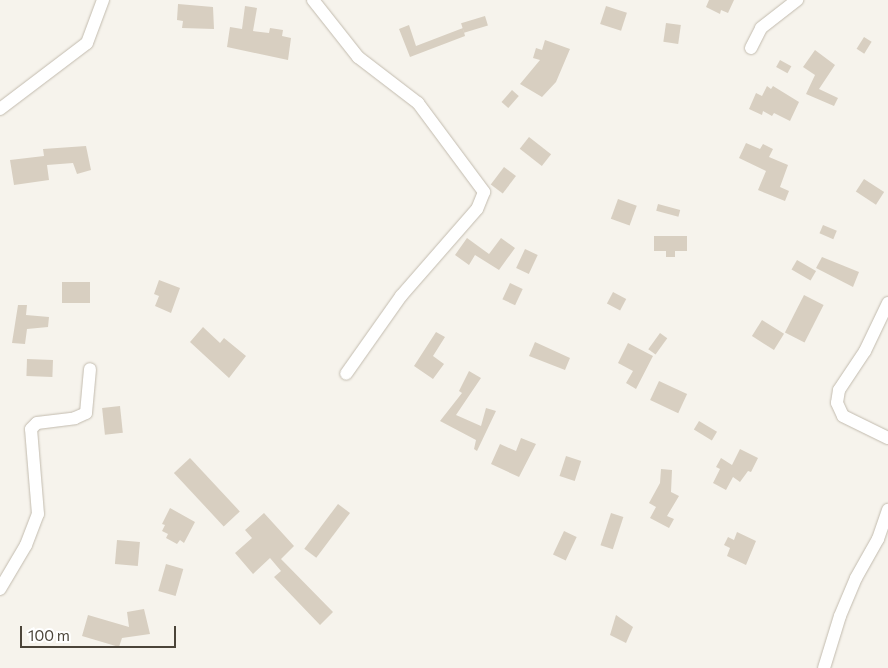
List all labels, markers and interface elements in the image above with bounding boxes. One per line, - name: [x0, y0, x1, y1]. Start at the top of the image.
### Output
- scale bar: [22, 616, 179, 648]
- text: 100 m: [28, 626, 70, 644]

